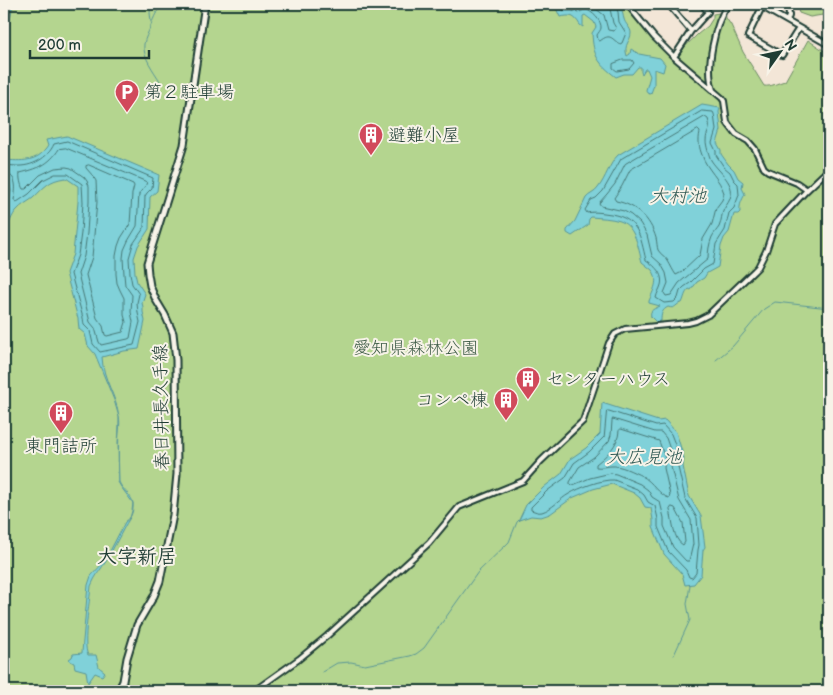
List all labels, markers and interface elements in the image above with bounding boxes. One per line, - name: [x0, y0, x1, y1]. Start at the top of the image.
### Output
- scale bar: [30, 28, 149, 60]
- north arrow: [756, 28, 806, 78]
- text: 200 m: [38, 36, 81, 55]
- text: N: [780, 36, 800, 54]
- parking icon: 第２駐車場: [114, 79, 140, 113]
- place label: 第２駐車場: [144, 82, 234, 103]
- building icon: 避難小屋: [358, 122, 384, 156]
- place label: 避難小屋: [388, 125, 460, 146]
- water label: 大村池: [649, 185, 707, 208]
- park label: 愛知県森林公園: [353, 338, 479, 359]
- street label: 春日井長久手線: [150, 344, 173, 470]
- building icon: センターハウス: [515, 366, 541, 400]
- place label: センターハウス: [546, 369, 670, 390]
- building icon: コンペ棟: [493, 387, 519, 421]
- place label: コンペ棟: [416, 390, 488, 411]
- building icon: 東門詰所: [48, 400, 74, 434]
- place label: 東門詰所: [25, 436, 97, 457]
- water label: 大広見池: [606, 446, 683, 469]
- district label: 大字新居: [97, 545, 177, 569]

